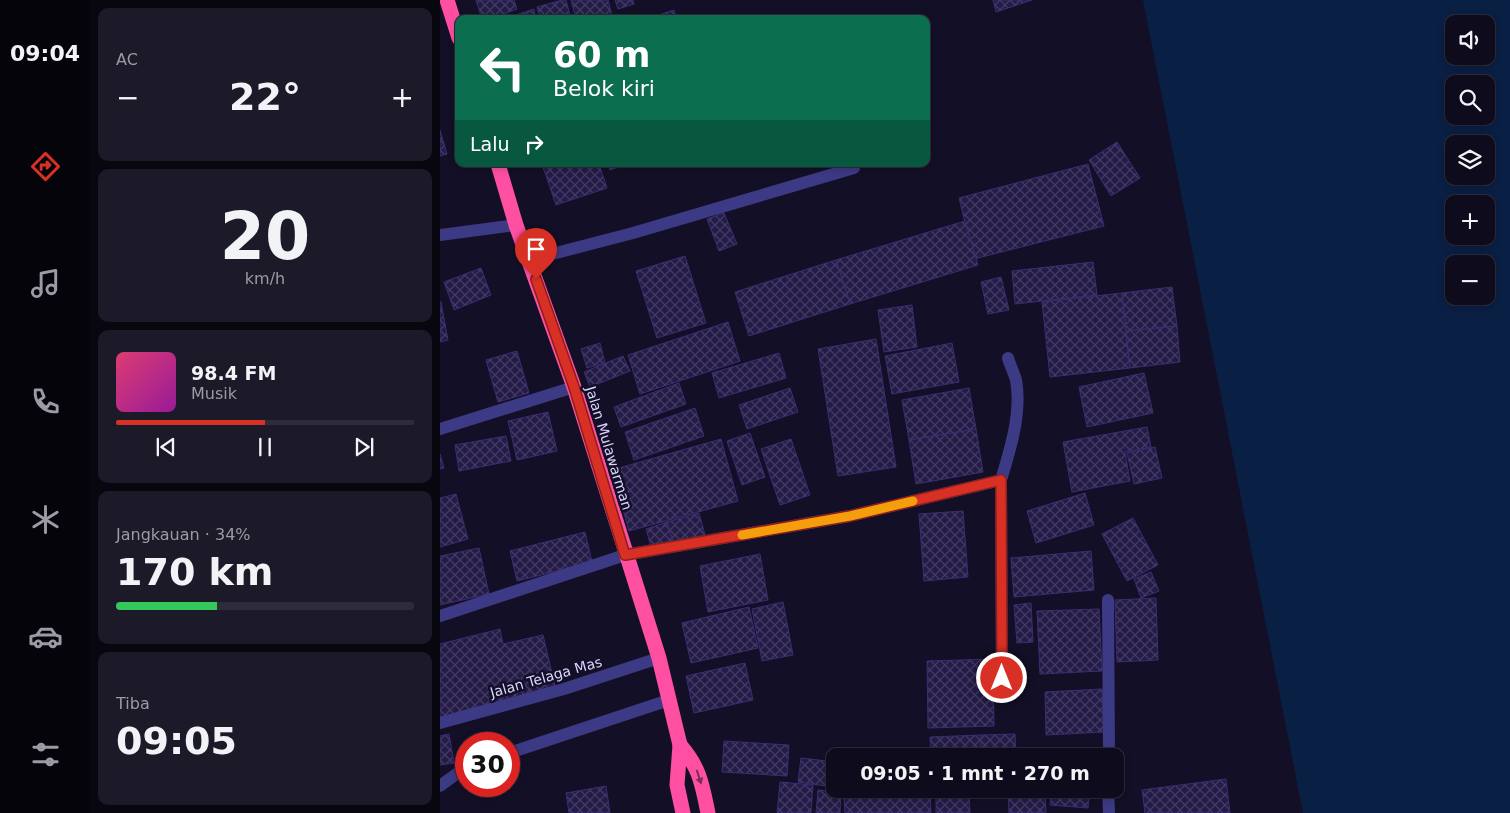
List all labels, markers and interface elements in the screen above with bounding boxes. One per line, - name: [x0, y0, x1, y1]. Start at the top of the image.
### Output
- map controls: [1445, 15, 1495, 305]
- button: sound: [1445, 15, 1495, 65]
- icon: left: [470, 35, 535, 100]
- text: 60 m: [553, 35, 650, 75]
- text: 09:04: [10, 41, 80, 66]
- text: AC: [116, 50, 138, 69]
- text: 22°: [229, 75, 301, 119]
- button: search: [1445, 75, 1495, 125]
- text: Belok kiri: [553, 76, 655, 101]
- text: −: [116, 81, 139, 114]
- text: +: [391, 81, 414, 114]
- icon: right: [520, 130, 548, 158]
- text: Lalu: [470, 133, 510, 155]
- button: layers: [1445, 135, 1495, 185]
- icon: directions: [28, 149, 63, 184]
- button: +: [1445, 195, 1495, 245]
- text: 20: [220, 199, 310, 274]
- pin: [515, 228, 557, 279]
- icon: arrive: [522, 235, 550, 263]
- button: −: [1445, 255, 1495, 305]
- icon: music: [28, 266, 63, 301]
- text: km/h: [245, 269, 285, 288]
- text: 98.4 FM: [191, 362, 276, 384]
- street label: Jalan Mulawarman: [582, 383, 635, 512]
- icon: phone: [28, 384, 63, 419]
- text: Musik: [191, 384, 237, 403]
- icon: previous: [152, 433, 180, 461]
- icon: pause: [251, 433, 279, 461]
- icon: next: [350, 433, 378, 461]
- icon: climate: [28, 502, 63, 537]
- text: Jangkauan · 34%: [116, 525, 251, 544]
- text: 170 km: [116, 550, 273, 594]
- icon: car: [28, 619, 63, 654]
- position arrow: [975, 651, 1027, 703]
- street label: Jalan Telaga Mas: [487, 653, 604, 701]
- text: Tiba: [116, 694, 150, 713]
- text: 09:05: [116, 719, 237, 763]
- speed limit sign: 30: [455, 732, 520, 797]
- icon: filters: [28, 737, 63, 772]
- text: 09:05 · 1 mnt · 270 m: [860, 762, 1090, 784]
- one-way arrow: [696, 769, 704, 784]

